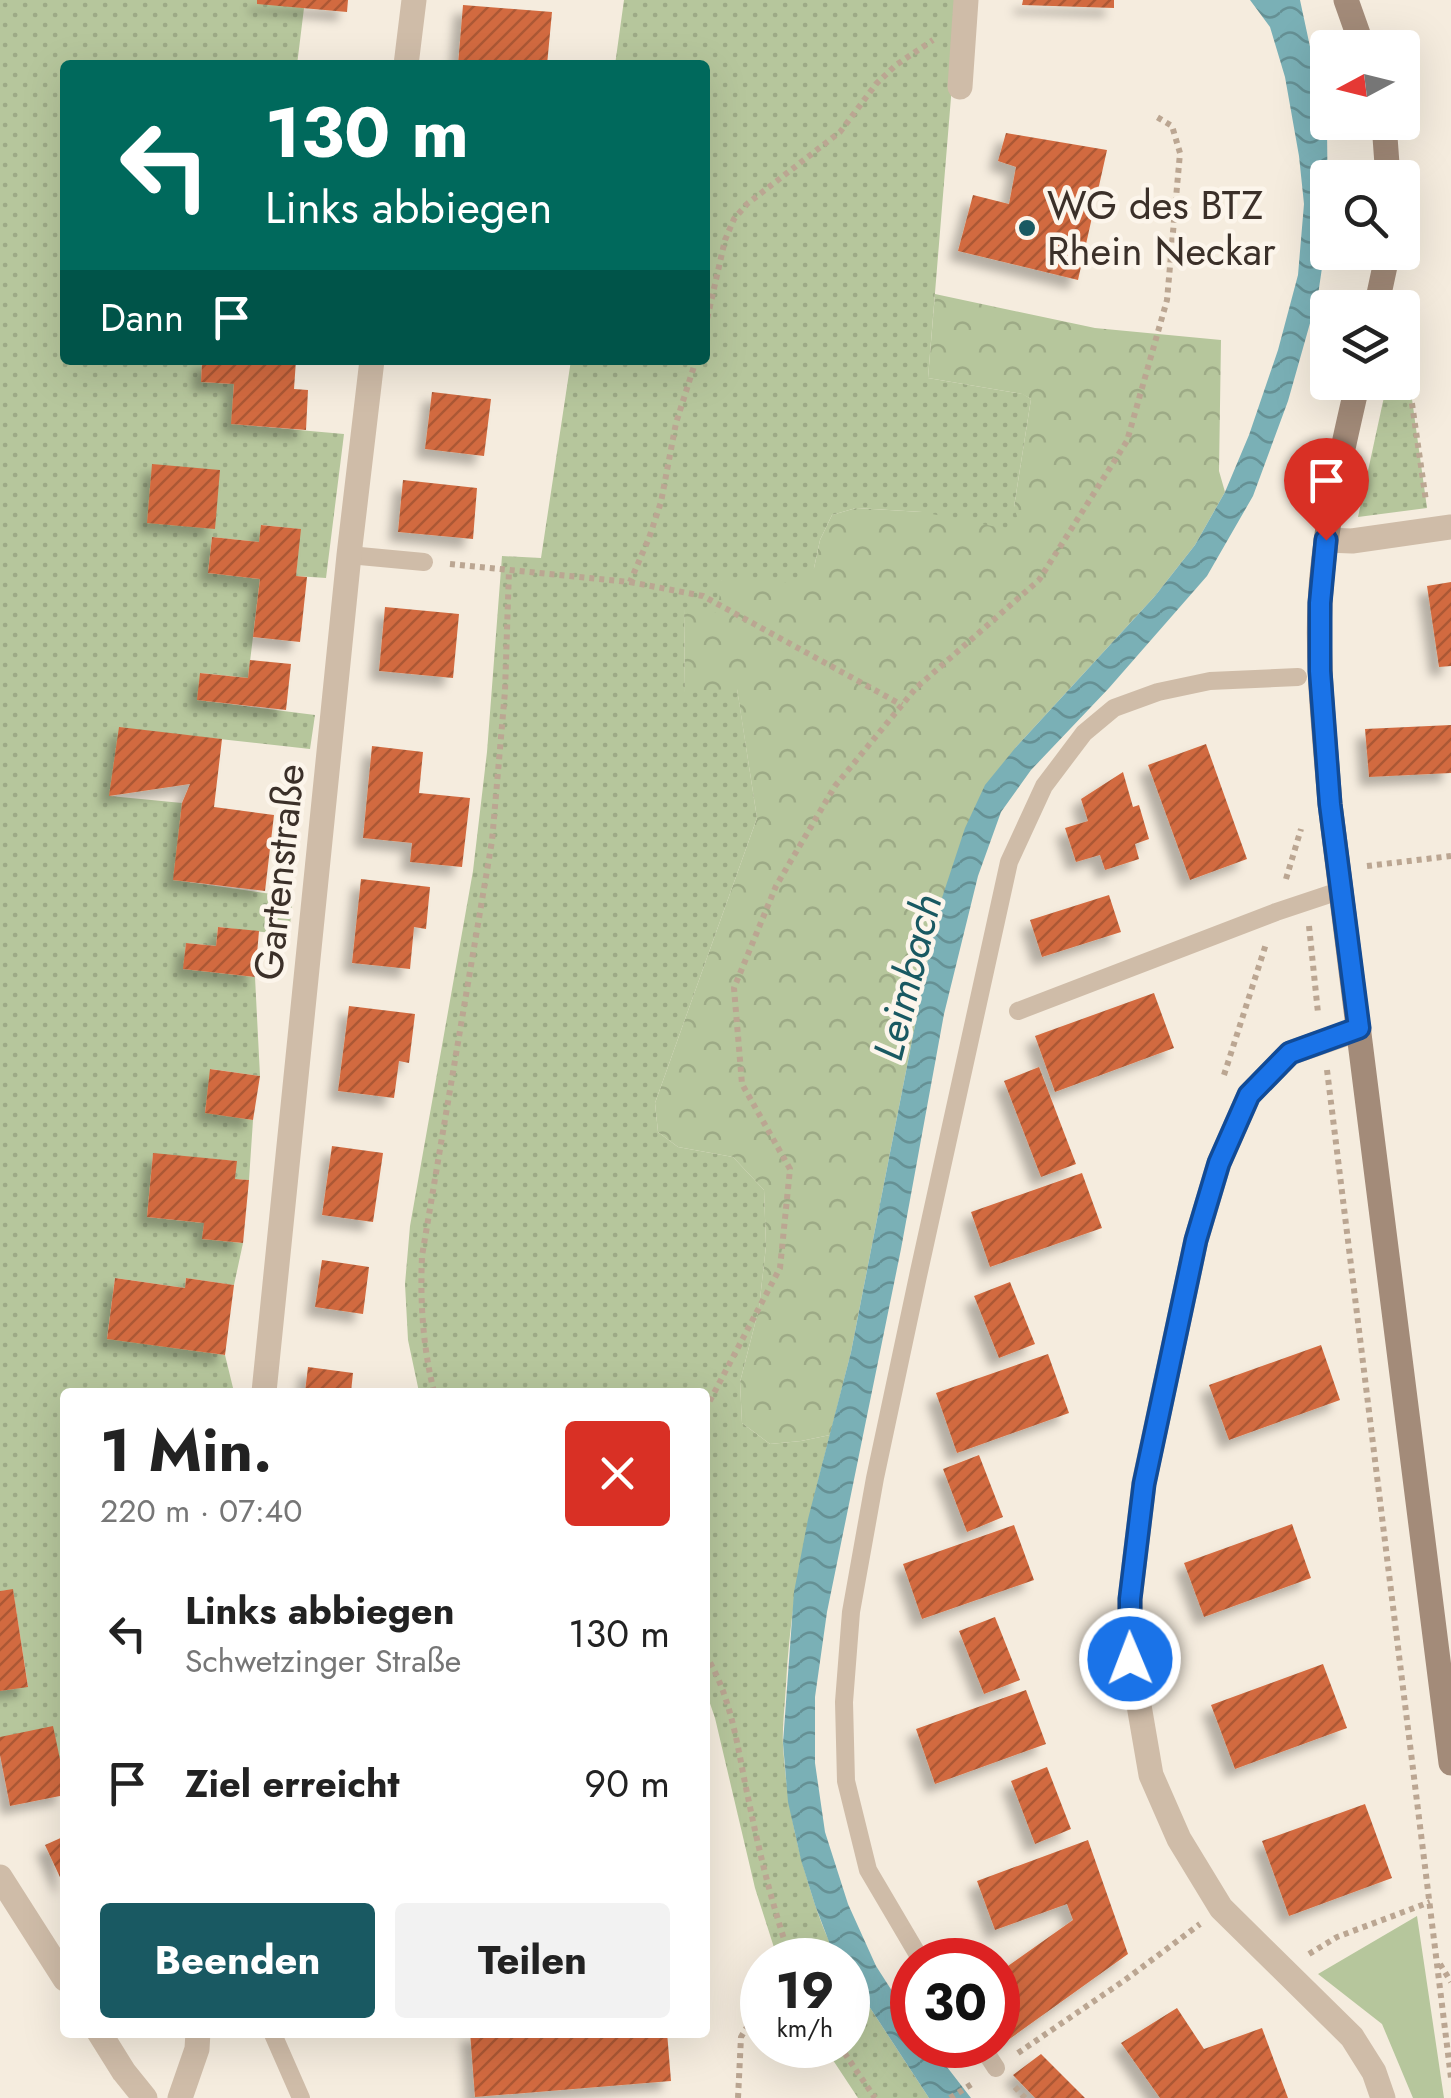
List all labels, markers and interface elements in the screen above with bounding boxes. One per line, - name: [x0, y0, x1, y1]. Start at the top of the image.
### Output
- north arrow: [1310, 30, 1420, 140]
- map controls: [1310, 30, 1420, 400]
- text: 130 m: [265, 82, 469, 183]
- icon: left: [100, 100, 230, 230]
- button: search: [1310, 160, 1420, 270]
- text: Links abbiegen: [265, 175, 552, 240]
- place label: WG des BTZ Rhein Neckar: [1047, 176, 1276, 280]
- marker: WG des BTZ Rhein Neckar: [1016, 217, 1038, 239]
- text: Dann: [100, 290, 184, 345]
- icon: arrive: [204, 290, 259, 345]
- button: layers: [1310, 290, 1420, 400]
- pin: [1284, 438, 1369, 541]
- icon: arrive: [1299, 453, 1354, 508]
- street label: Gartenstraße: [239, 761, 319, 983]
- water label: Leimbach: [857, 888, 958, 1067]
- text: 1 Min.: [100, 1407, 272, 1494]
- button: close: [565, 1421, 670, 1526]
- text: 220 m · 07:40: [100, 1488, 302, 1534]
- text: Links abbiegen: [185, 1583, 455, 1638]
- icon: left: [100, 1606, 155, 1661]
- text: 130 m: [568, 1606, 670, 1661]
- position arrow: [1078, 1607, 1182, 1711]
- text: Schwetzinger Straße: [185, 1638, 461, 1684]
- icon: arrive: [100, 1756, 155, 1811]
- text: Ziel erreicht: [185, 1756, 400, 1811]
- text: 90 m: [584, 1756, 670, 1811]
- button: Beenden: [100, 1903, 375, 2018]
- button: Teilen: [395, 1903, 670, 2018]
- speed limit sign: 30: [890, 1938, 1020, 2068]
- text: 19: [776, 1954, 834, 2027]
- text: km/h: [777, 2010, 833, 2046]

